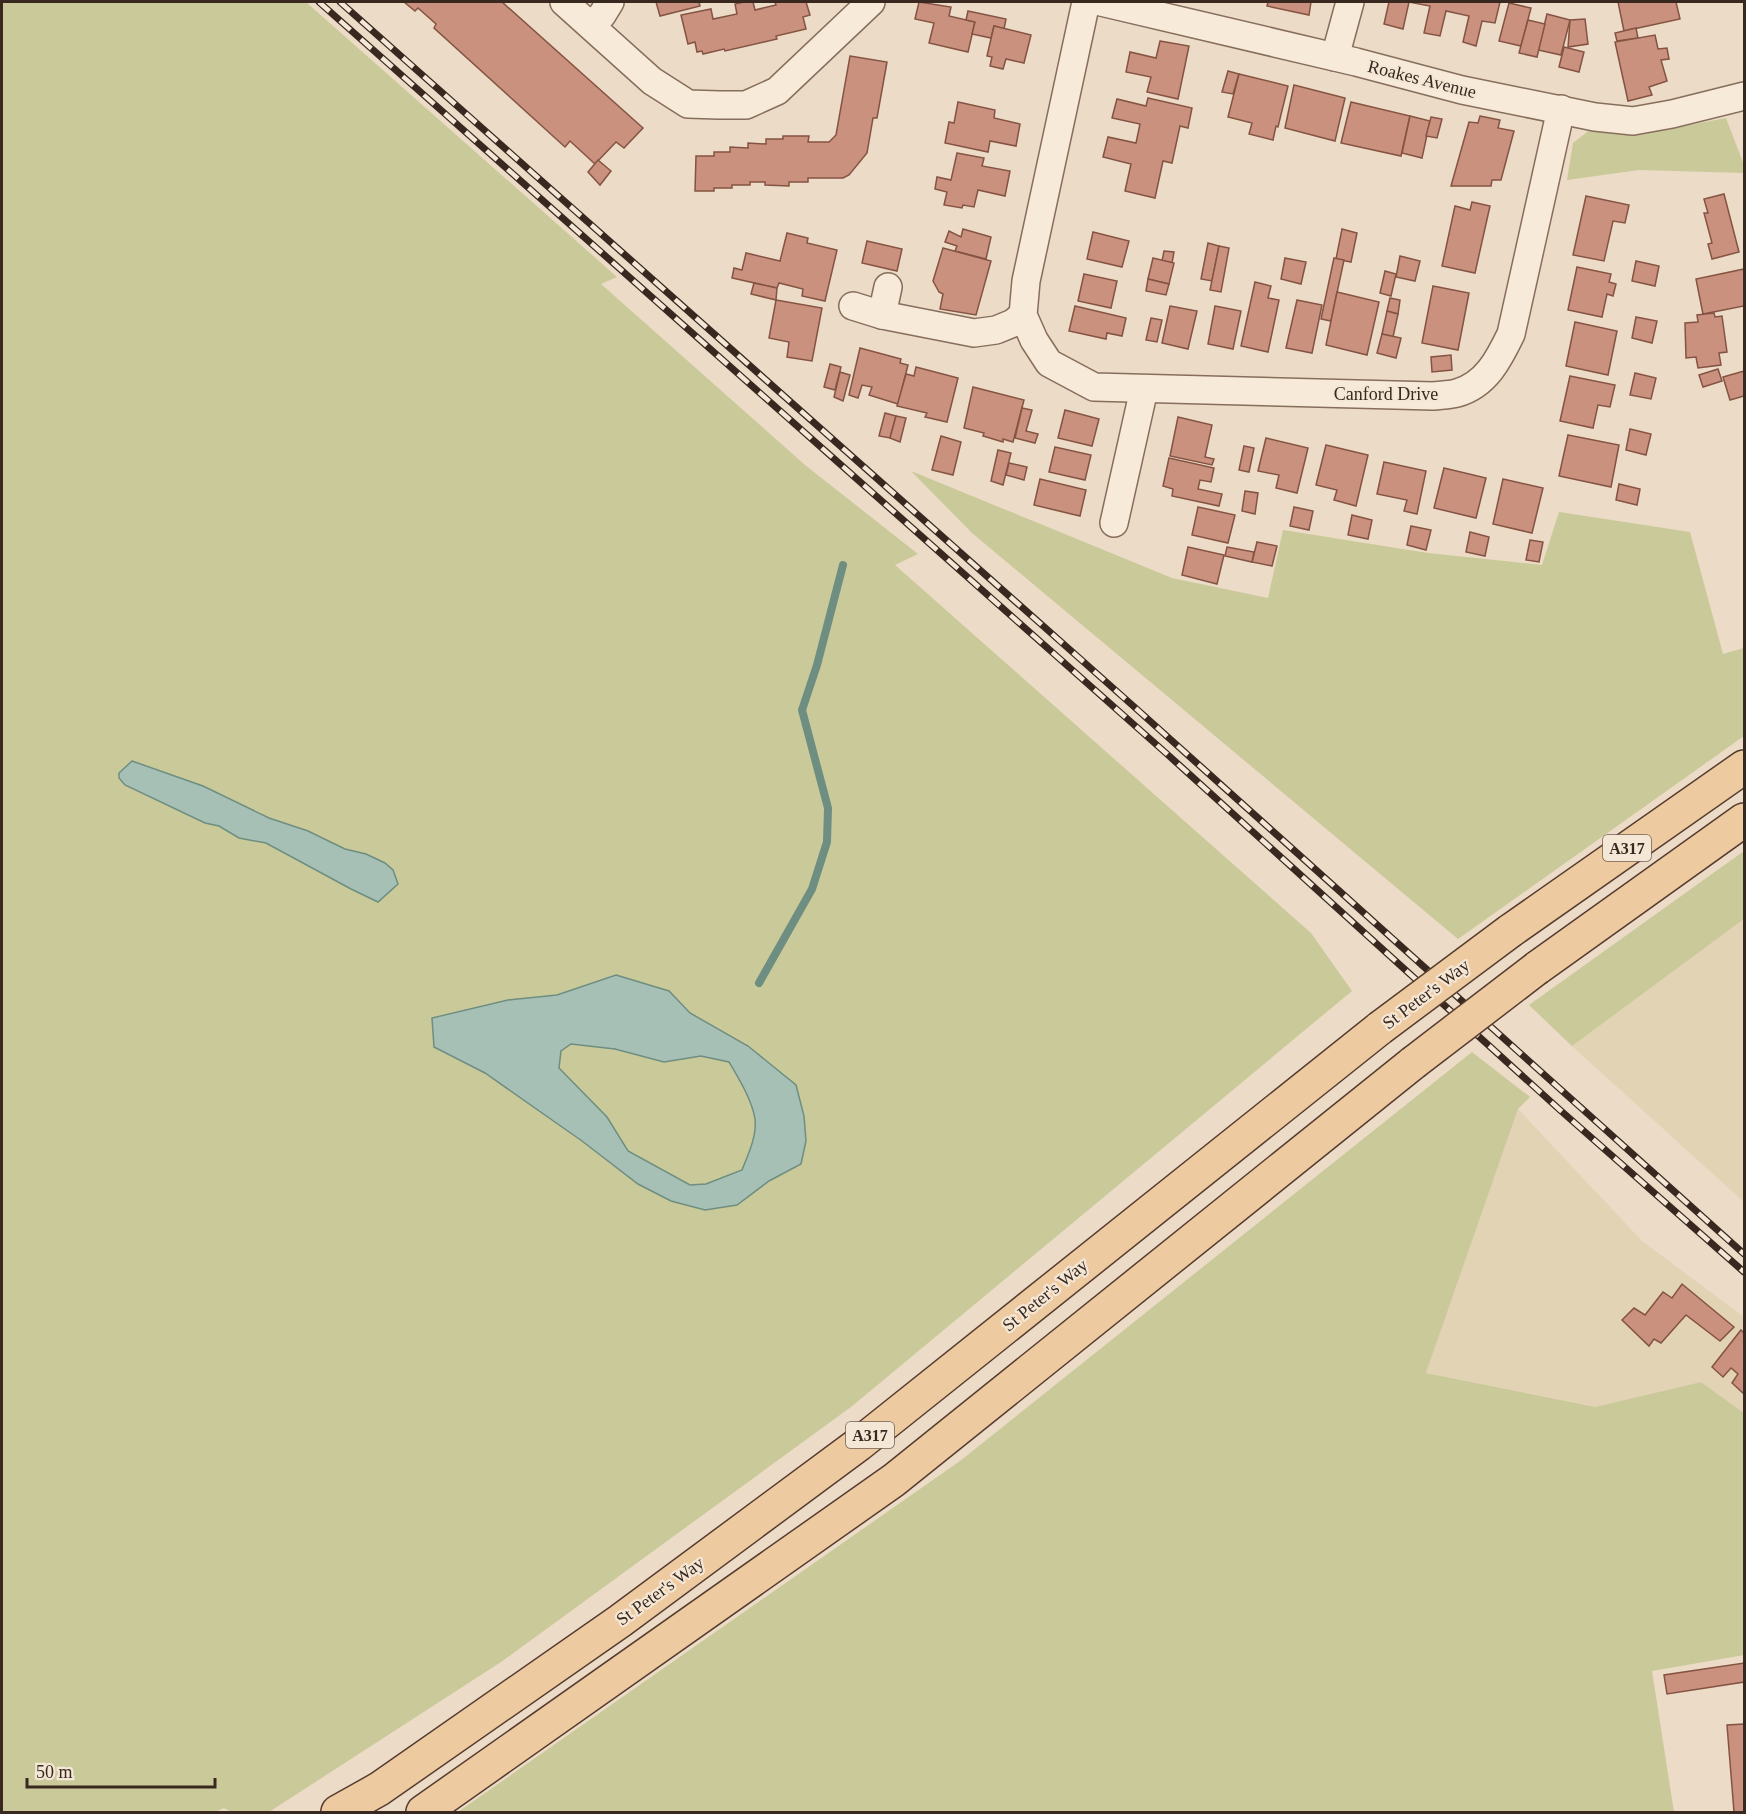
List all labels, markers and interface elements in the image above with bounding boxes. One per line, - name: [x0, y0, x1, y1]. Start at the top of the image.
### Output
- street label: Roakes Avenue: [1366, 56, 1478, 102]
- street label: Canford Drive: [1334, 384, 1438, 404]
- road number: A317: [1603, 835, 1651, 861]
- street label: St Peter's Way: [1379, 955, 1473, 1033]
- street label: St Peter's Way: [999, 1255, 1091, 1335]
- road number: A317: [846, 1422, 894, 1448]
- street label: St Peter's Way: [612, 1553, 708, 1629]
- scale bar: [27, 1751, 214, 1789]
- text: 50 m: [36, 1762, 73, 1782]

